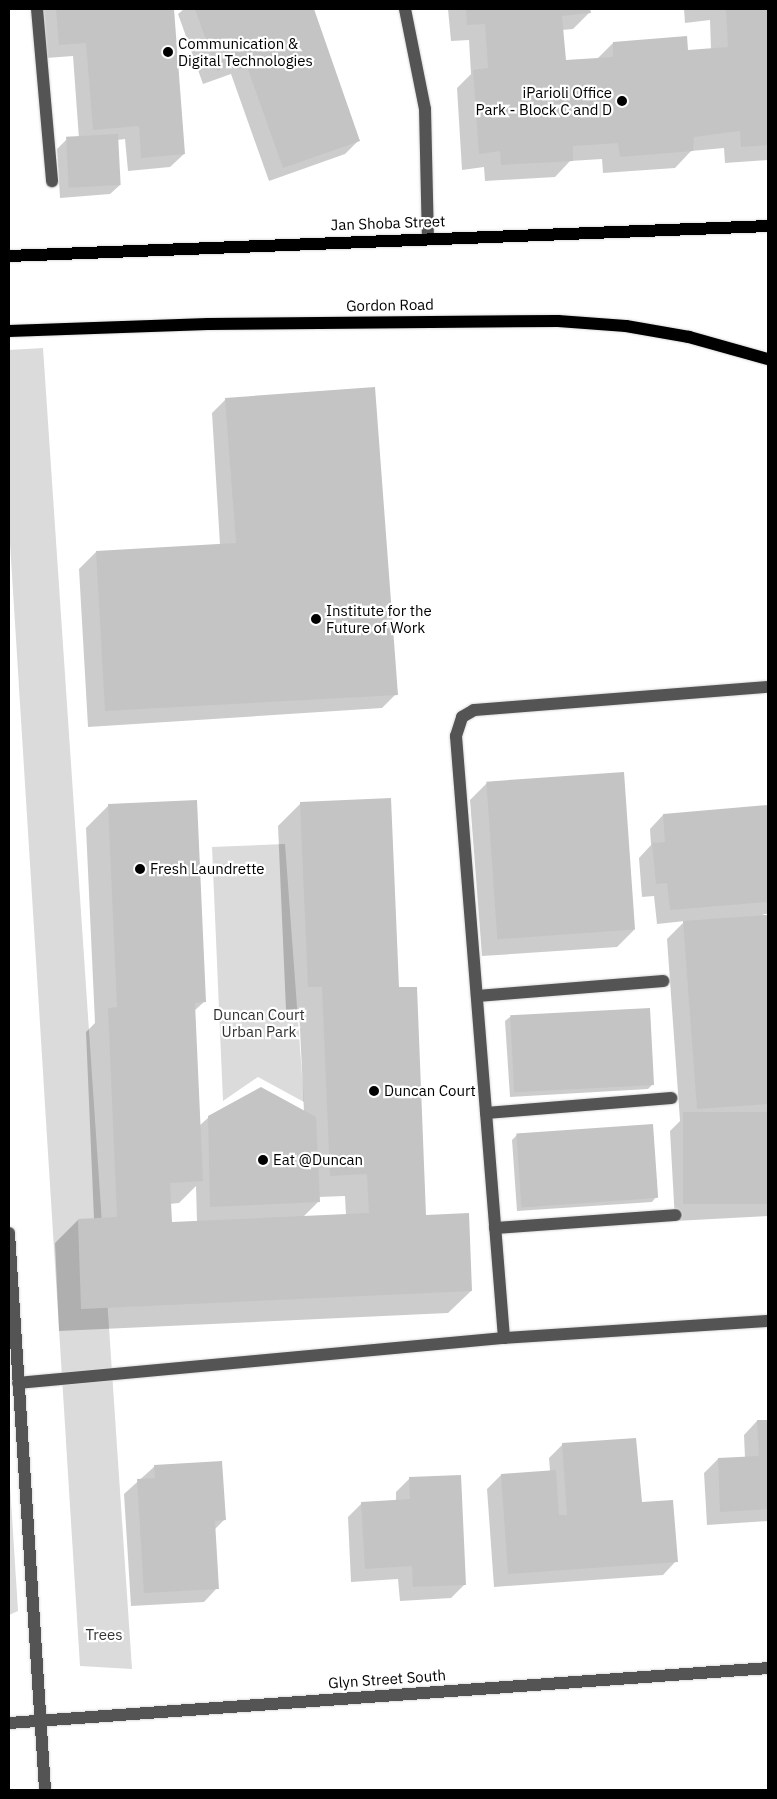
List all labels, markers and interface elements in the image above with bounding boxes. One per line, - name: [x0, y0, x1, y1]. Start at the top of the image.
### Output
- place label: Communication & Digital Technologies: [178, 34, 313, 69]
- marker: Communication & Digital Technologies: [162, 46, 174, 58]
- place label: iParioli Office Park - Block C and D: [476, 83, 612, 118]
- marker: iParioli Office Park - Block C and D: [616, 95, 628, 107]
- street label: Jan Shoba Street: [330, 212, 446, 234]
- street label: Gordon Road: [346, 295, 434, 315]
- place label: Institute for the Future of Work: [326, 601, 432, 636]
- marker: Institute for the Future of Work: [310, 613, 322, 625]
- place label: Fresh Laundrette: [150, 860, 265, 878]
- marker: Fresh Laundrette: [134, 863, 146, 875]
- park label: Duncan Court Urban Park: [213, 1005, 305, 1040]
- place label: Duncan Court: [384, 1082, 476, 1100]
- marker: Duncan Court: [368, 1085, 380, 1097]
- place label: Eat @Duncan: [273, 1151, 363, 1169]
- marker: Eat @Duncan: [257, 1154, 269, 1166]
- park label: Trees: [85, 1626, 123, 1644]
- street label: Glyn Street South: [328, 1666, 446, 1692]

